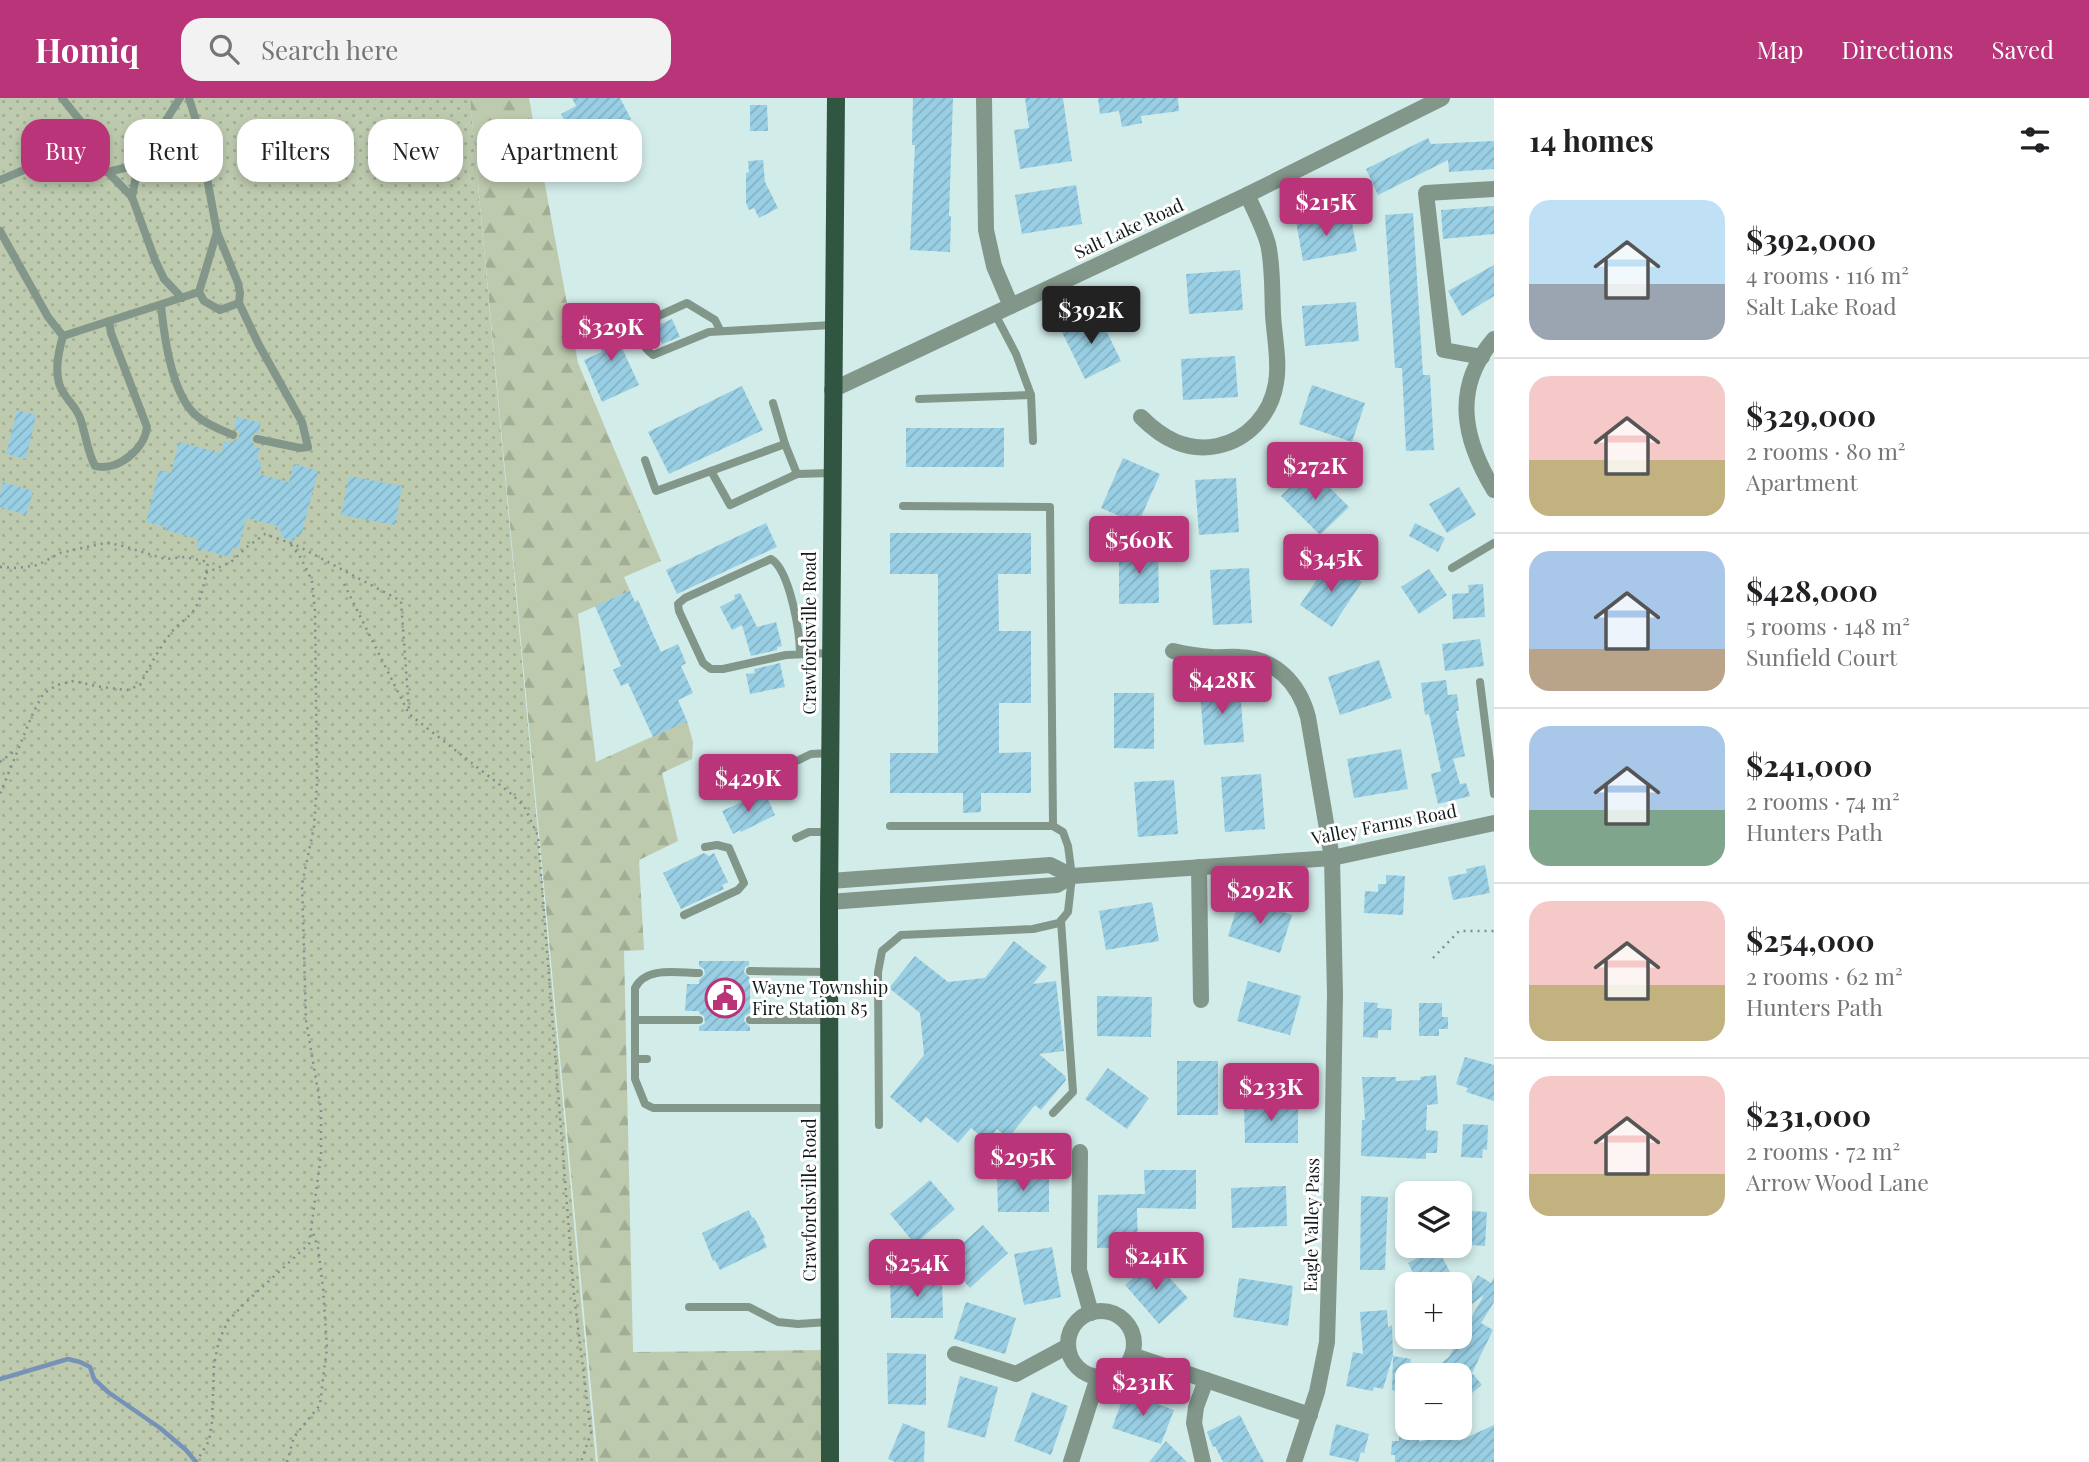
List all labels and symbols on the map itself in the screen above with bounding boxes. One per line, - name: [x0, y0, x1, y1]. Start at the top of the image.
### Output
- pin: $215K: [1277, 178, 1375, 238]
- street label: Salt Lake Road: [1070, 192, 1188, 264]
- pin: $392K: [1042, 286, 1140, 346]
- pin: $329K: [562, 303, 660, 363]
- pin: $272K: [1266, 442, 1364, 502]
- pin: $560K: [1090, 517, 1188, 576]
- pin: $345K: [1282, 534, 1380, 594]
- street label: Crawfordsville Road: [797, 551, 821, 715]
- pin: $428K: [1173, 656, 1271, 716]
- pin: $429K: [699, 754, 797, 814]
- street label: Valley Farms Road: [1308, 798, 1459, 850]
- pin: $292K: [1211, 866, 1309, 926]
- place label: Wayne Township Fire Station 85: [751, 975, 888, 1020]
- public building icon: Wayne Township Fire Station 85: [704, 977, 746, 1019]
- pin: $233K: [1222, 1063, 1320, 1123]
- street label: Crawfordsville Road: [797, 1118, 821, 1282]
- pin: $295K: [974, 1134, 1072, 1193]
- street label: Eagle Valley Pass: [1298, 1158, 1324, 1292]
- pin: $241K: [1107, 1232, 1205, 1292]
- pin: $254K: [868, 1240, 966, 1299]
- pin: $231K: [1094, 1358, 1192, 1418]

